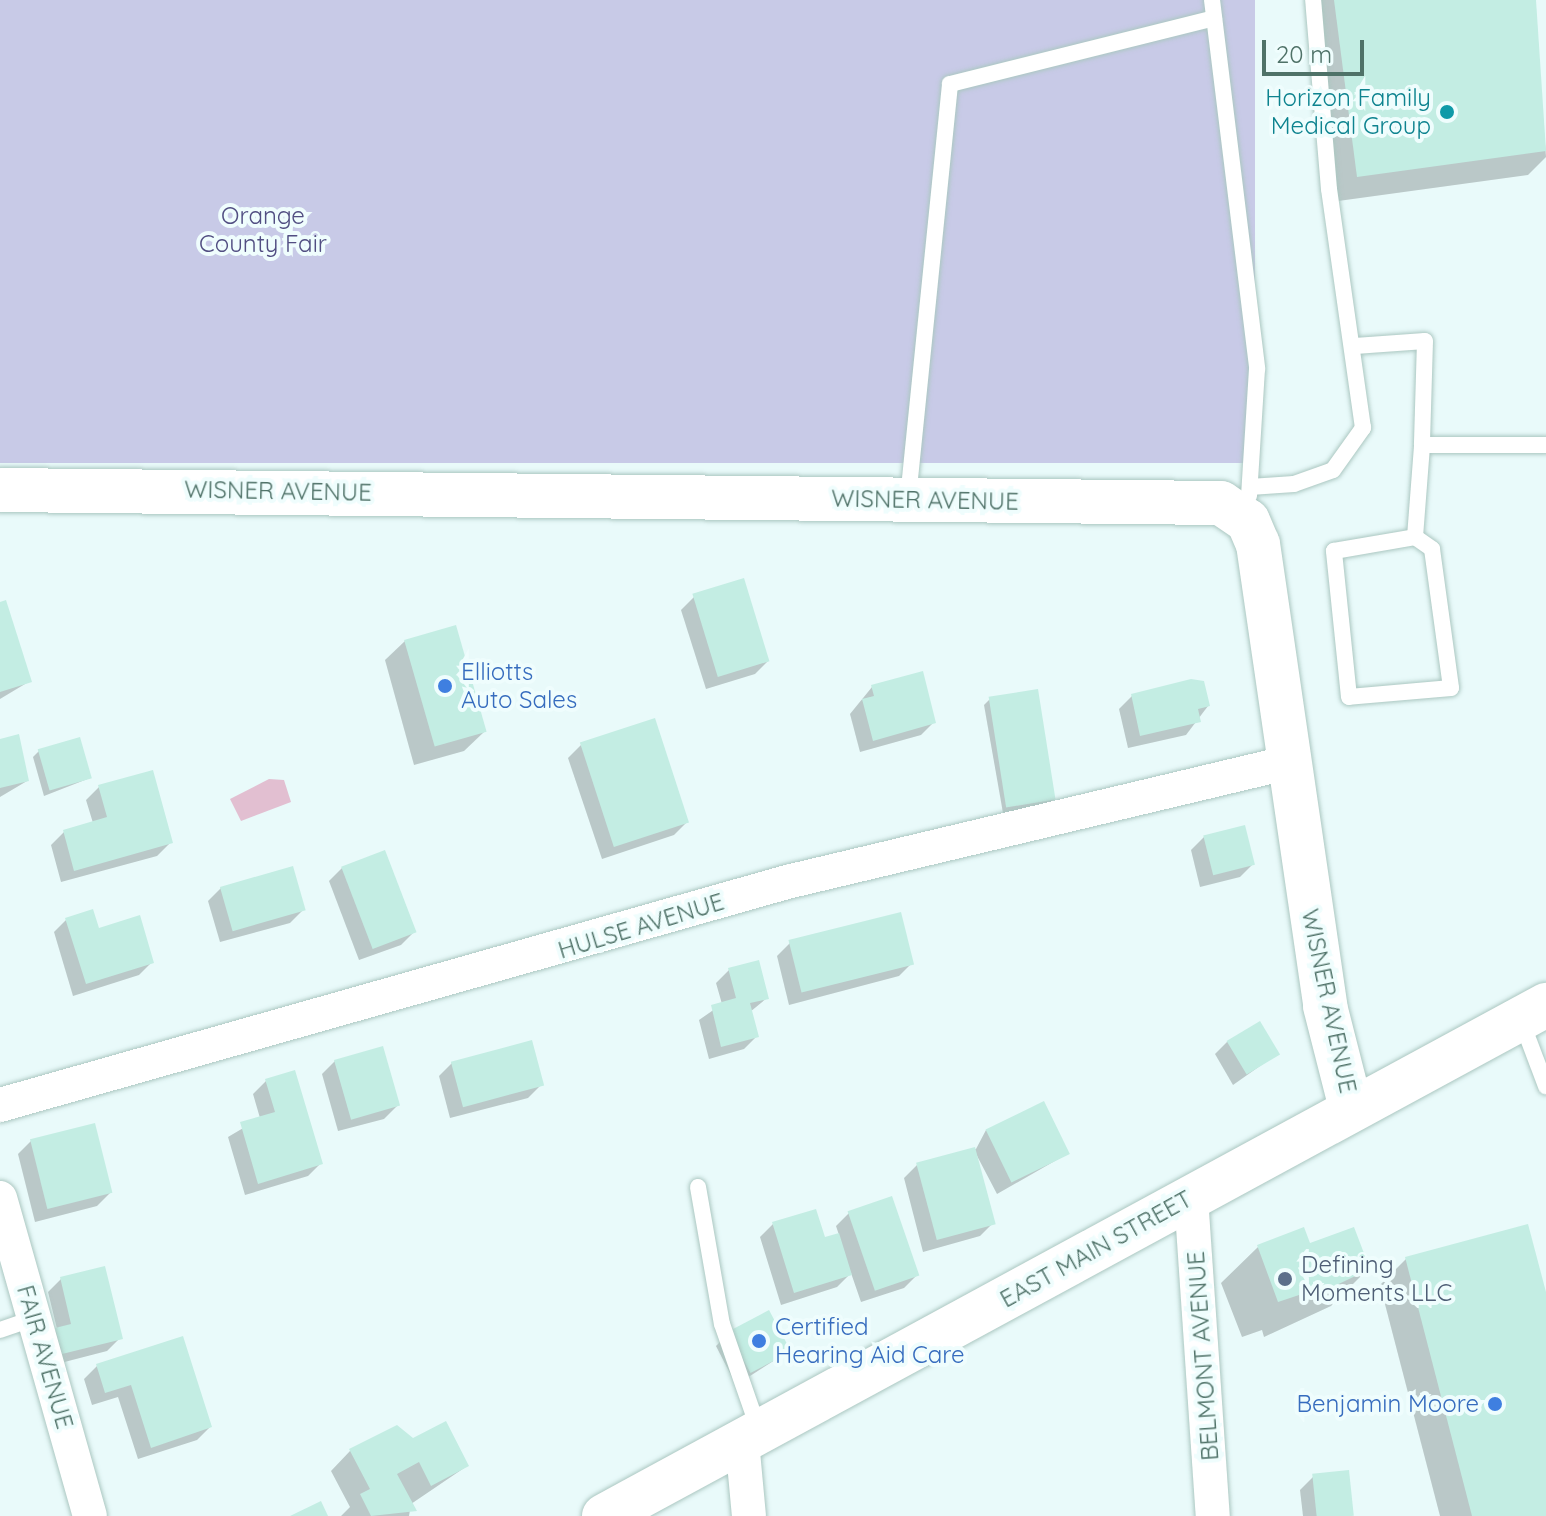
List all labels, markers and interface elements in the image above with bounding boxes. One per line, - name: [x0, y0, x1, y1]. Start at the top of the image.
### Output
- scale bar: [1266, 24, 1368, 74]
- text: 20 m: [1276, 39, 1332, 69]
- place label: Horizon Family Medical Group: [1265, 84, 1431, 140]
- marker: Horizon Family Medical Group: [1438, 103, 1456, 121]
- park label: Orange County Fair: [199, 202, 327, 258]
- street label: WISNER AVENUE: [184, 475, 372, 507]
- street label: WISNER AVENUE: [831, 484, 1019, 516]
- place label: Elliotts Auto Sales: [461, 658, 577, 714]
- marker: Elliotts Auto Sales: [436, 677, 454, 695]
- street label: HULSE AVENUE: [555, 887, 727, 965]
- street label: WISNER AVENUE: [1295, 906, 1363, 1096]
- street label: EAST MAIN STREET: [995, 1184, 1197, 1314]
- street label: BELMONT AVENUE: [1181, 1250, 1225, 1462]
- place label: Defining Moments LLC: [1301, 1251, 1452, 1307]
- marker: Defining Moments LLC: [1276, 1270, 1294, 1288]
- street label: FAIR AVENUE: [11, 1282, 79, 1432]
- place label: Certified Hearing Aid Care: [775, 1313, 965, 1369]
- marker: Certified Hearing Aid Care: [750, 1332, 768, 1350]
- place label: Benjamin Moore: [1296, 1390, 1479, 1418]
- marker: Benjamin Moore: [1486, 1395, 1504, 1413]

